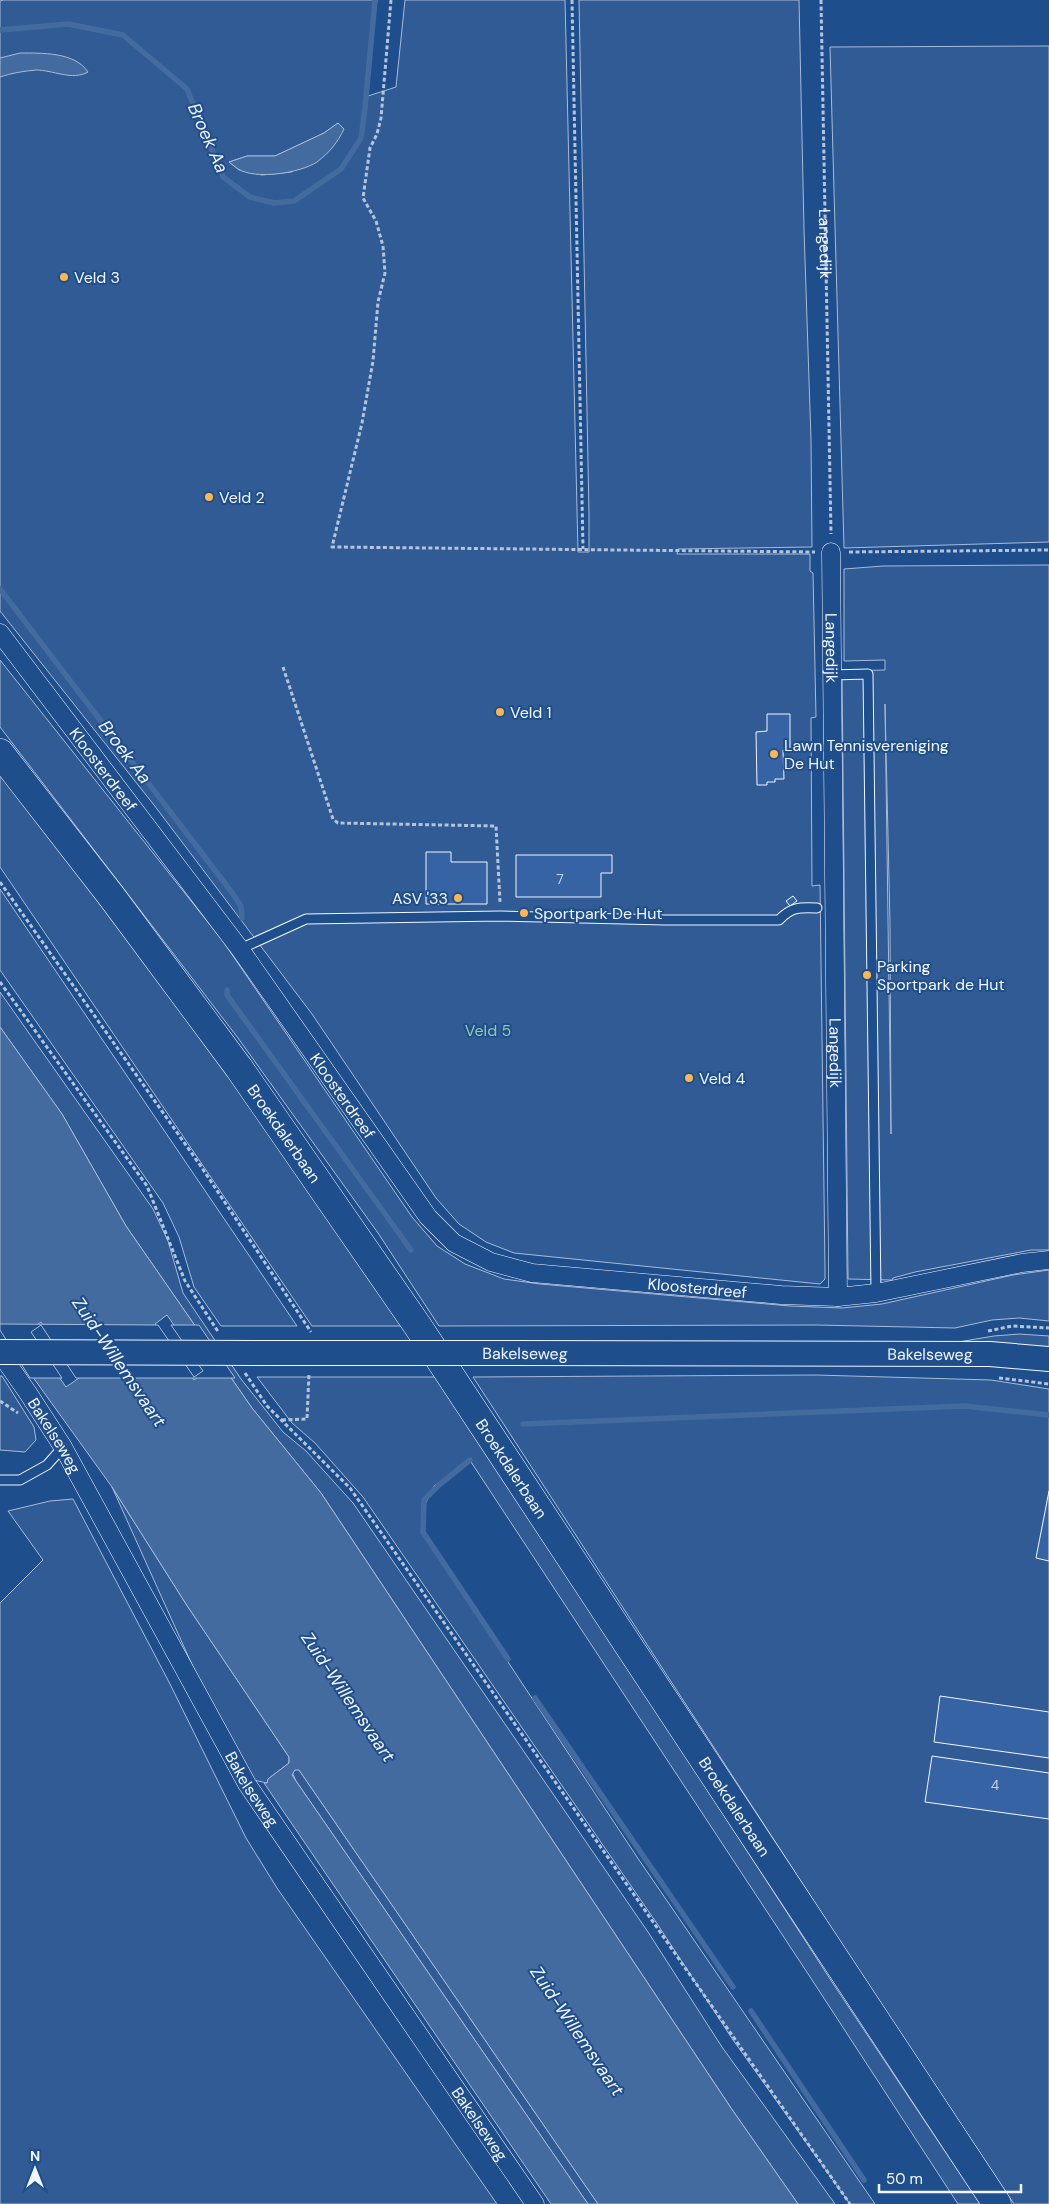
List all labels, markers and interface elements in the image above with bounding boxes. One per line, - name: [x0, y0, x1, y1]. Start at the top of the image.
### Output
- water label: Broek Aa: [182, 99, 234, 177]
- street label: Langedijk: [814, 209, 837, 279]
- place label: Veld 3: [74, 267, 120, 288]
- marker: Veld 3: [58, 271, 70, 283]
- place label: Veld 2: [219, 487, 265, 508]
- marker: Veld 2: [203, 491, 215, 503]
- street label: Langedijk: [821, 613, 843, 683]
- place label: Veld 1: [510, 702, 552, 723]
- marker: Veld 1: [494, 706, 506, 718]
- water label: Broek Aa: [93, 715, 157, 789]
- street label: Kloosterdreef: [65, 723, 142, 815]
- place label: Lawn Tennisvereniging De Hut: [784, 735, 949, 774]
- marker: Lawn Tennisvereniging De Hut: [768, 748, 780, 760]
- house number: 7: [556, 870, 564, 888]
- place label: ASV '33: [392, 888, 448, 909]
- marker: ASV '33: [452, 892, 464, 904]
- place label: Sportpark De Hut: [534, 903, 663, 924]
- marker: Sportpark De Hut: [518, 907, 530, 919]
- place label: Parking Sportpark de Hut: [877, 956, 1005, 995]
- marker: Parking Sportpark de Hut: [861, 969, 873, 981]
- street label: Langedijk: [825, 1018, 847, 1088]
- park label: Veld 5: [465, 1020, 511, 1041]
- street label: Kloosterdreef: [306, 1049, 380, 1143]
- place label: Veld 4: [699, 1068, 746, 1089]
- marker: Veld 4: [683, 1072, 695, 1084]
- street label: Broekdalerbaan: [243, 1080, 326, 1187]
- street label: Kloosterdreef: [647, 1273, 748, 1302]
- water label: Zuid-Willemsvaart: [67, 1292, 172, 1433]
- street label: Bakelseweg: [482, 1343, 568, 1364]
- street label: Bakelseweg: [887, 1343, 973, 1364]
- street label: Bakelseweg: [23, 1394, 86, 1477]
- street label: Broekdalerbaan: [471, 1415, 552, 1522]
- water label: Zuid-Willemsvaart: [296, 1627, 401, 1768]
- street label: Bakelseweg: [221, 1748, 284, 1831]
- street label: Broekdalerbaan: [694, 1753, 775, 1861]
- house number: 4: [991, 1776, 1000, 1794]
- water label: Zuid-Willemsvaart: [525, 1961, 630, 2102]
- street label: Bakelseweg: [447, 2083, 513, 2165]
- north arrow: [10, 2144, 60, 2194]
- text: N: [30, 2147, 40, 2165]
- scale bar: [879, 2162, 1022, 2194]
- text: 50 m: [886, 2169, 923, 2189]

